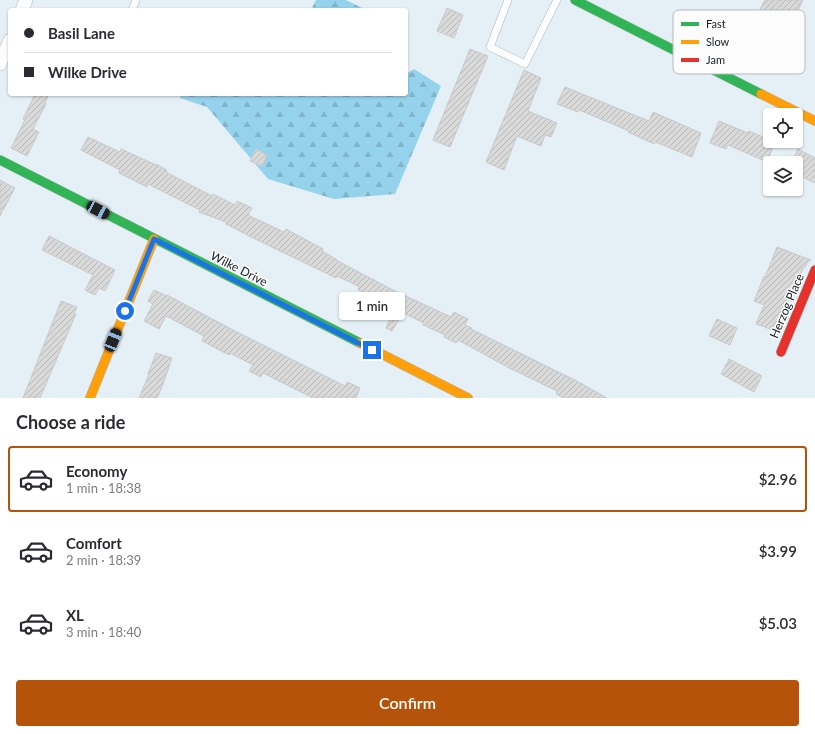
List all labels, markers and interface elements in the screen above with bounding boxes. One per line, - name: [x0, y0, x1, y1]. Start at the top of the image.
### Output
- legend: [673, 10, 805, 74]
- text: Fast: [706, 17, 726, 30]
- text: Basil Lane: [48, 24, 115, 42]
- text: Slow: [706, 35, 730, 48]
- text: Jam: [706, 53, 725, 66]
- text: Wilke Drive: [48, 63, 127, 81]
- map controls: [763, 108, 803, 196]
- button: locate: [763, 108, 803, 148]
- button: layers: [763, 156, 803, 196]
- car: [85, 199, 111, 221]
- street label: Wilke Drive: [208, 248, 270, 289]
- street label: Herzog Place: [766, 271, 807, 340]
- callout: 1 min: [339, 292, 405, 320]
- text: 1 min: [356, 298, 388, 314]
- route start: [116, 302, 134, 320]
- car: [103, 327, 123, 353]
- route end: [363, 341, 381, 359]
- text: Choose a ride: [16, 411, 125, 433]
- icon: car: [18, 461, 54, 497]
- text: Economy: [66, 462, 127, 480]
- text: $2.96: [759, 470, 797, 488]
- text: 1 min · 18:38: [66, 480, 141, 496]
- icon: car: [18, 533, 54, 569]
- text: Comfort: [66, 534, 122, 552]
- text: $3.99: [759, 542, 797, 560]
- text: 2 min · 18:39: [66, 552, 141, 568]
- icon: car: [18, 605, 54, 641]
- text: XL: [66, 606, 84, 624]
- text: $5.03: [759, 614, 797, 632]
- text: 3 min · 18:40: [66, 624, 141, 640]
- button: Confirm: [16, 680, 799, 726]

